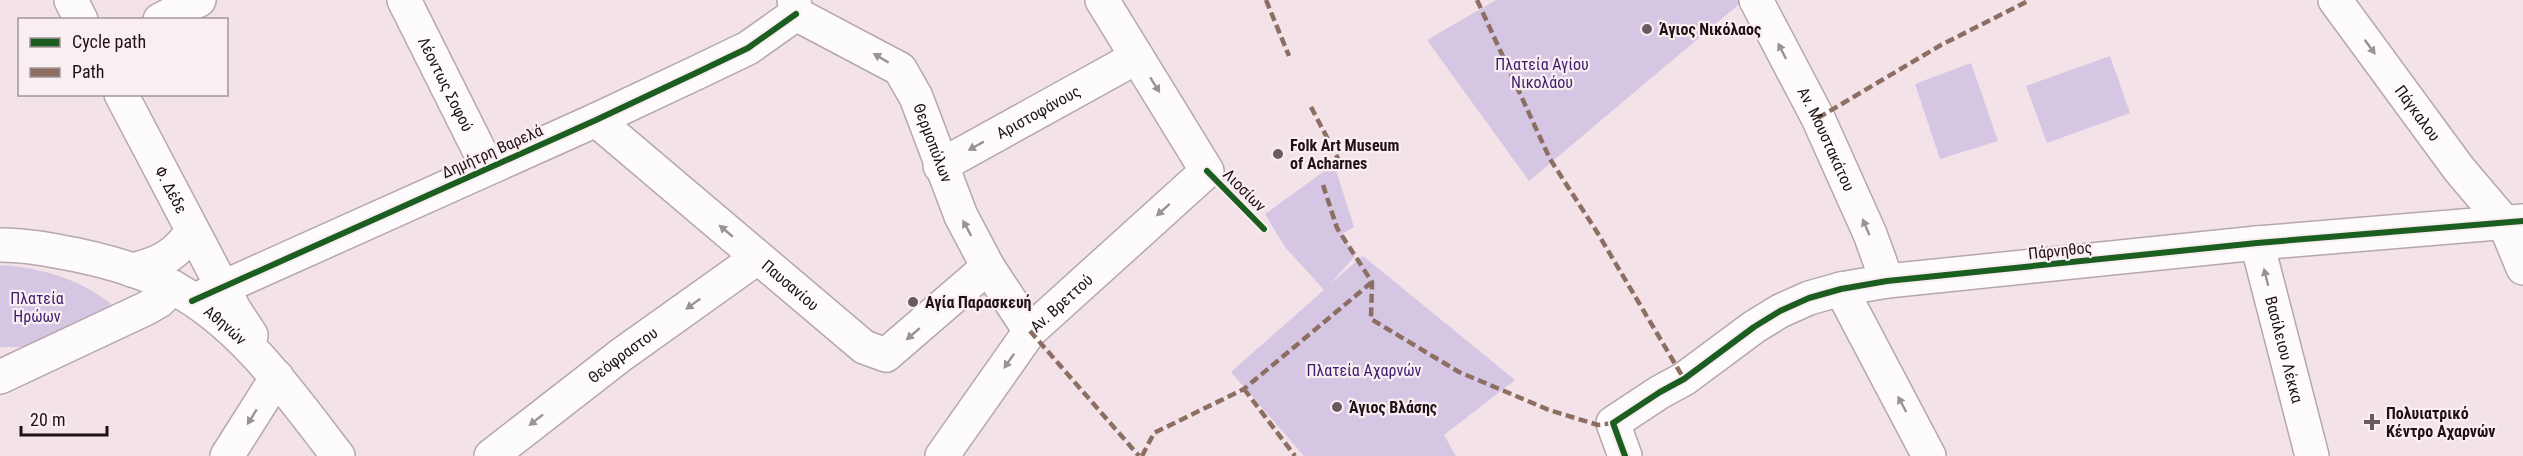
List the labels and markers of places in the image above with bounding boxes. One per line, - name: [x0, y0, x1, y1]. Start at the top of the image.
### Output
- place label: Άγιος Νικόλαος: [1659, 20, 1761, 39]
- marker: Άγιος Νικόλαος: [1640, 22, 1654, 36]
- place label: Folk Art Museum of Acharnes: [1290, 136, 1399, 173]
- marker: Folk Art Museum of Acharnes: [1271, 147, 1285, 161]
- place label: Αγία Παρασκευή: [925, 293, 1032, 312]
- marker: Αγία Παρασκευή: [906, 295, 920, 309]
- place label: Άγιος Βλάσης: [1349, 398, 1437, 417]
- marker: Άγιος Βλάσης: [1330, 400, 1344, 414]
- place label: Πολυιατρικό Κέντρο Αχαρνών: [2386, 404, 2496, 441]
- marker: Πολυιατρικό Κέντρο Αχαρνών: [2363, 413, 2381, 431]

